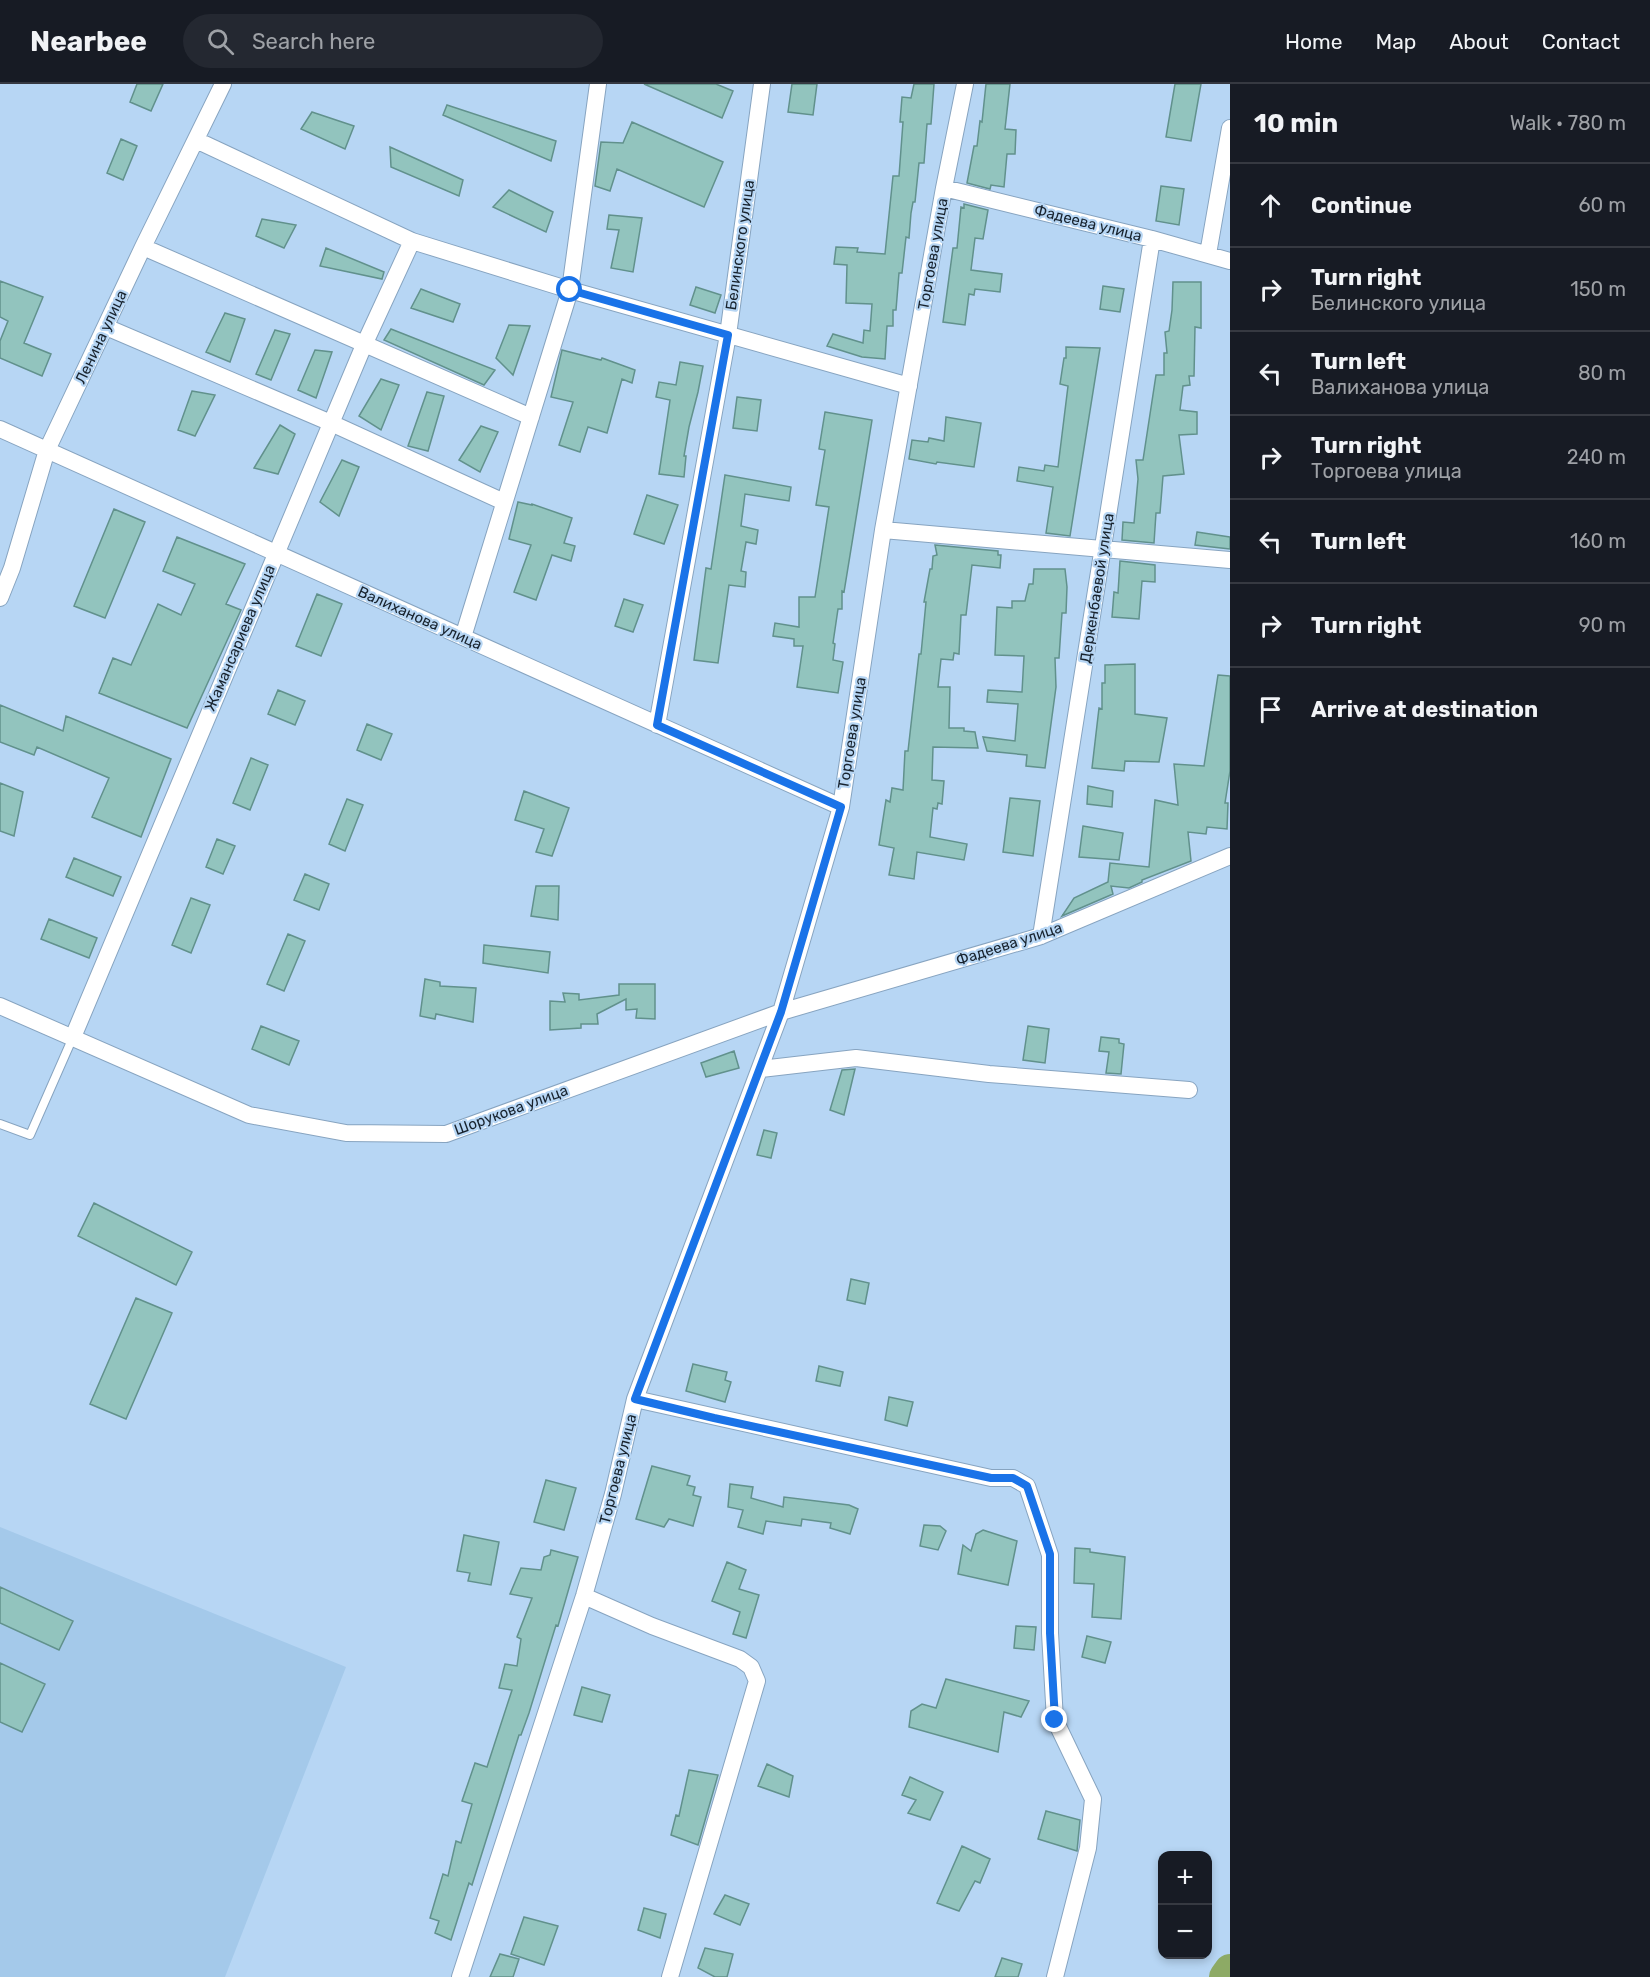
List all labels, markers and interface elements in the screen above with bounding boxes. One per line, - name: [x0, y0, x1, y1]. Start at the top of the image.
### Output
- search box: [183, 14, 603, 68]
- text: Nearbee: [30, 25, 147, 58]
- icon: search: [204, 25, 237, 58]
- text: Search here: [252, 28, 375, 55]
- text: Home: [1285, 29, 1342, 54]
- text: Map: [1375, 29, 1416, 54]
- text: About: [1449, 29, 1509, 54]
- text: Contact: [1542, 29, 1620, 54]
- text: 10 min: [1254, 108, 1338, 139]
- text: Walk · 780 m: [1510, 111, 1626, 135]
- street label: Белинского улица: [722, 179, 758, 311]
- icon: ahead: [1254, 189, 1287, 222]
- text: Continue: [1311, 192, 1412, 219]
- text: 60 m: [1579, 193, 1626, 217]
- street label: Торгоева улица: [914, 197, 952, 311]
- street label: Фадеева улица: [1032, 201, 1144, 245]
- text: Turn right: [1311, 264, 1421, 291]
- icon: right: [1254, 273, 1287, 306]
- route start: [556, 276, 582, 302]
- text: 150 m: [1570, 277, 1626, 301]
- street label: Ленина улица: [71, 287, 131, 387]
- text: Белинского улица: [1311, 291, 1486, 315]
- text: Turn left: [1311, 348, 1406, 375]
- icon: left: [1254, 357, 1287, 390]
- text: 80 m: [1578, 361, 1626, 385]
- text: Валиханова улица: [1311, 375, 1489, 399]
- text: Turn right: [1311, 432, 1421, 459]
- icon: right: [1254, 441, 1287, 474]
- text: 240 m: [1567, 445, 1626, 469]
- text: Торгоева улица: [1311, 459, 1462, 483]
- street label: Деркенбаевой улица: [1076, 512, 1118, 664]
- icon: left: [1254, 525, 1287, 558]
- text: Turn left: [1311, 528, 1406, 555]
- text: 160 m: [1570, 529, 1626, 553]
- street label: Жамансариева улица: [201, 562, 279, 714]
- street label: Валиханова улица: [355, 583, 485, 653]
- icon: right: [1254, 609, 1287, 642]
- text: Turn right: [1311, 612, 1421, 639]
- text: 90 m: [1579, 613, 1626, 637]
- street label: Торгоева улица: [834, 676, 870, 790]
- icon: arrive: [1254, 693, 1287, 726]
- text: Arrive at destination: [1311, 696, 1538, 723]
- street label: Фадеева улица: [954, 918, 1064, 970]
- street label: Шорукова улица: [452, 1081, 570, 1139]
- street label: Торгоева улица: [596, 1412, 640, 1526]
- route end: [1041, 1706, 1067, 1732]
- map controls: [1158, 1851, 1212, 1959]
- button: +: [1158, 1851, 1212, 1905]
- button: −: [1158, 1905, 1212, 1959]

